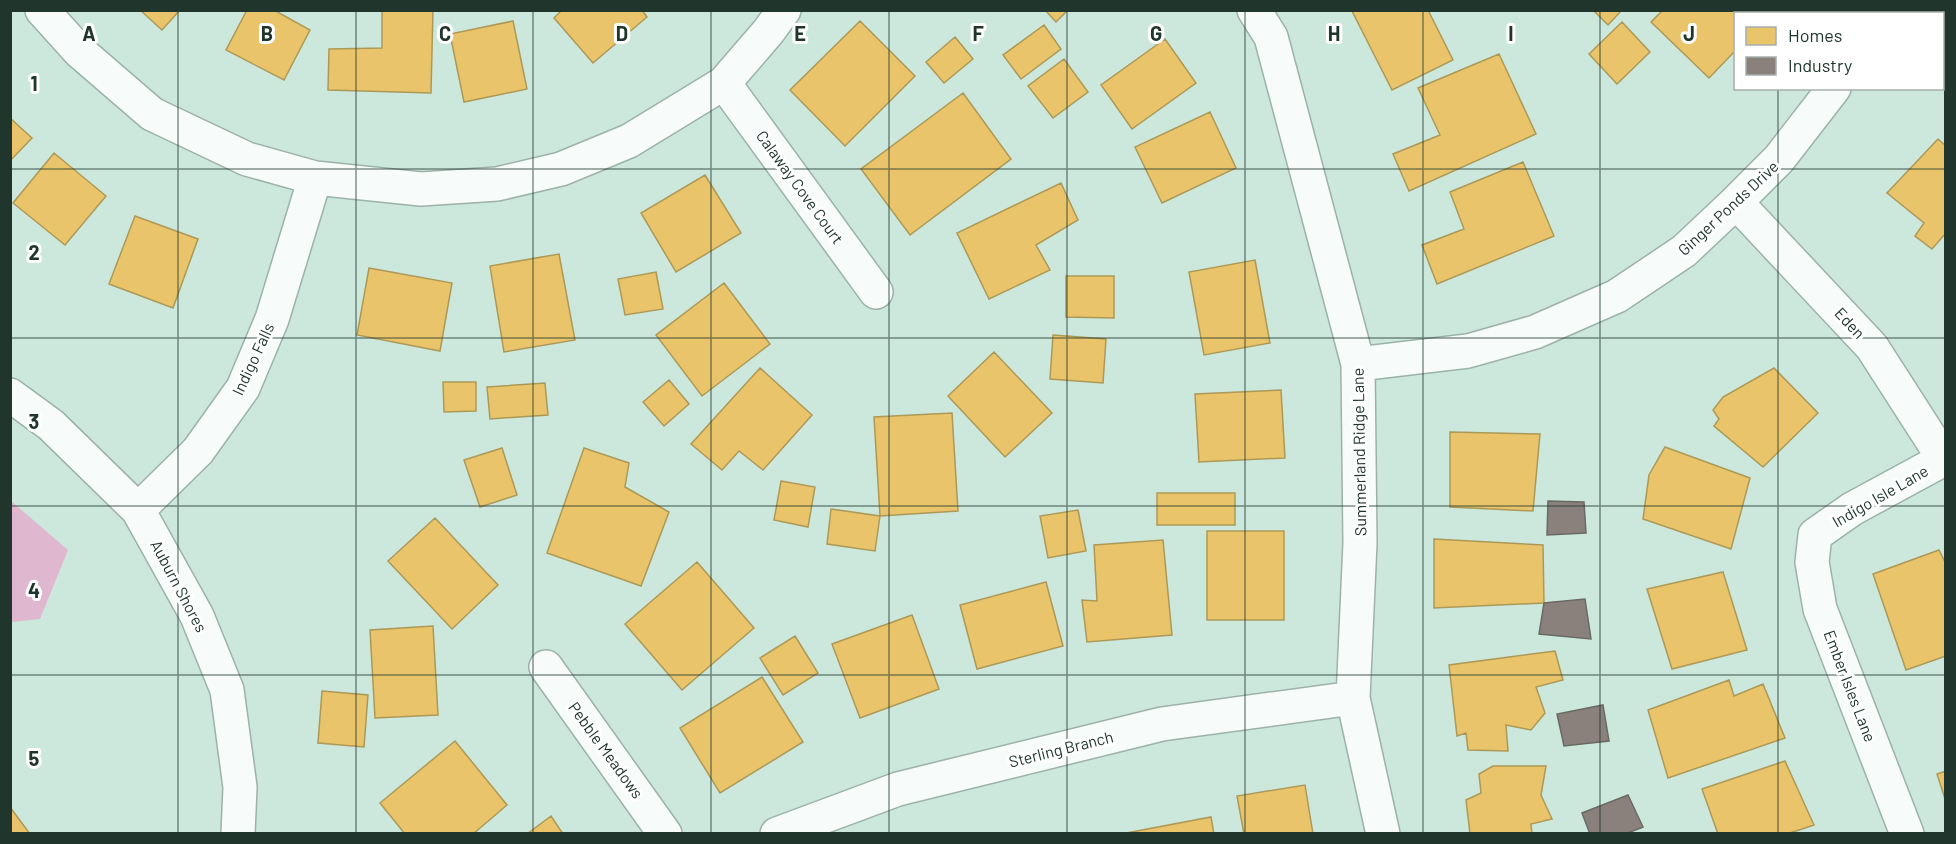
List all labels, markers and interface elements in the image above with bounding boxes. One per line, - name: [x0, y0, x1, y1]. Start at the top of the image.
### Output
- legend: [1734, 12, 1944, 90]
- text: A: [82, 21, 96, 45]
- text: B: [261, 21, 273, 45]
- text: C: [439, 21, 451, 45]
- text: D: [616, 21, 628, 45]
- text: E: [794, 21, 806, 45]
- text: F: [972, 21, 984, 45]
- text: G: [1150, 21, 1162, 45]
- text: H: [1328, 21, 1340, 45]
- text: I: [1508, 21, 1514, 45]
- text: J: [1683, 21, 1695, 45]
- text: Homes: [1788, 24, 1842, 46]
- text: Industry: [1788, 54, 1852, 76]
- text: 1: [30, 71, 38, 95]
- street label: Calaway Cove Court: [753, 126, 848, 247]
- street label: Ginger Ponds Drive: [1674, 156, 1782, 259]
- text: 2: [28, 240, 40, 264]
- street label: Eden: [1831, 303, 1869, 342]
- street label: Indigo Falls: [228, 320, 278, 398]
- street label: Summerland Ridge Lane: [1348, 368, 1369, 536]
- text: 3: [29, 409, 39, 433]
- street label: Indigo Isle Lane: [1828, 460, 1931, 531]
- street label: Auburn Shores: [147, 536, 212, 635]
- text: 4: [28, 578, 40, 602]
- street label: Ember Isles Lane: [1820, 627, 1881, 744]
- street label: Pebble Meadows: [565, 698, 648, 802]
- street label: Sterling Branch: [1007, 726, 1115, 771]
- text: 5: [29, 746, 40, 770]

